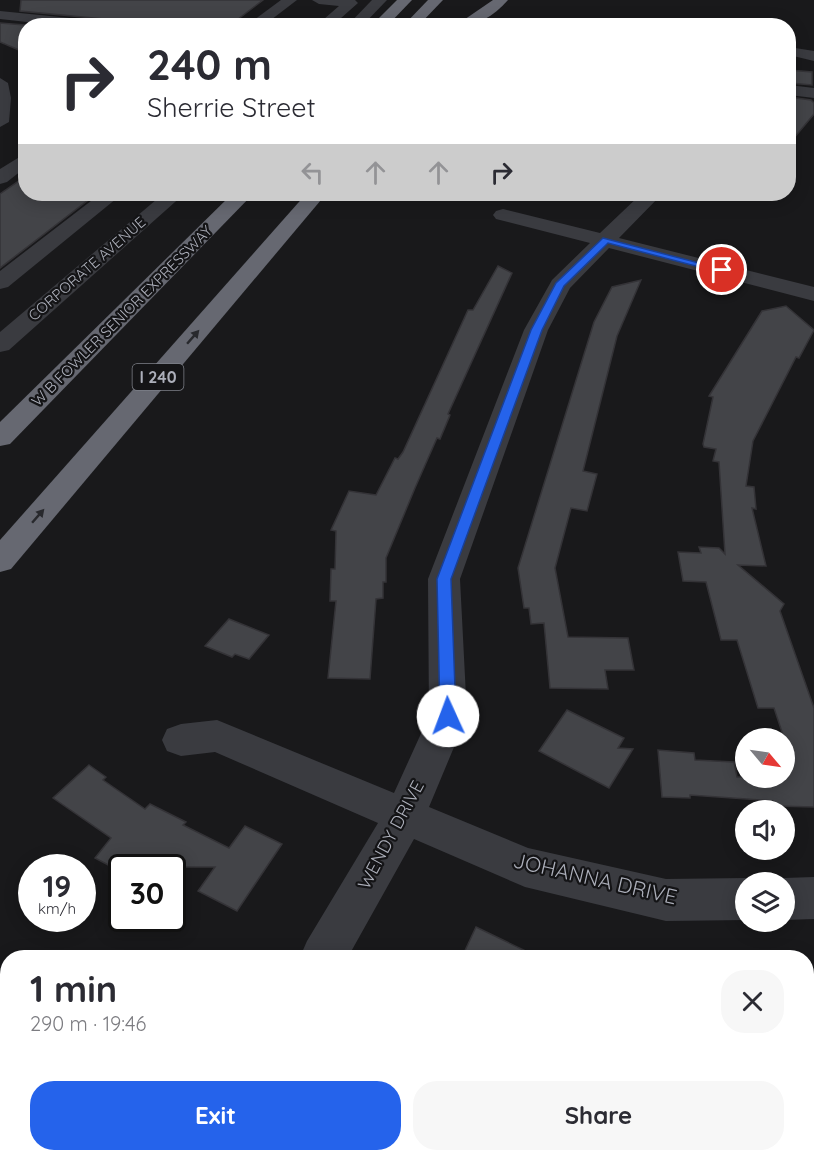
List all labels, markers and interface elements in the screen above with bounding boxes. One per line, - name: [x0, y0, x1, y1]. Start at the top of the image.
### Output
- text: 240 m: [147, 38, 272, 91]
- icon: right: [48, 42, 126, 120]
- text: Sherrie Street: [147, 90, 316, 124]
- icon: left: [296, 156, 329, 189]
- icon: ahead: [359, 156, 392, 189]
- icon: ahead: [422, 156, 455, 189]
- icon: right: [485, 156, 518, 189]
- street label: CORPORATE AVENUE: [24, 212, 149, 325]
- street label: W B FOWLER SENIOR EXPRESSWAY: [27, 221, 217, 410]
- pin: [696, 244, 747, 295]
- icon: arrive: [705, 253, 738, 286]
- one-way arrow: [186, 330, 199, 345]
- road number: I 240: [132, 364, 184, 390]
- one-way arrow: [31, 509, 45, 524]
- position arrow: [416, 684, 480, 748]
- north arrow: [735, 728, 795, 788]
- map controls: [735, 728, 795, 932]
- street label: WENDY DRIVE: [352, 776, 429, 893]
- button: sound: [735, 800, 795, 860]
- street label: JOHANNA DRIVE: [511, 847, 680, 909]
- speed limit sign: 30: [108, 854, 186, 932]
- text: 19: [43, 867, 71, 905]
- button: layers: [735, 872, 795, 932]
- text: km/h: [38, 899, 76, 918]
- text: 1 min: [30, 966, 117, 1011]
- button: close: [721, 970, 784, 1033]
- text: 290 m · 19:46: [30, 1011, 146, 1036]
- button: Exit: [30, 1081, 401, 1150]
- button: Share: [413, 1081, 784, 1150]

